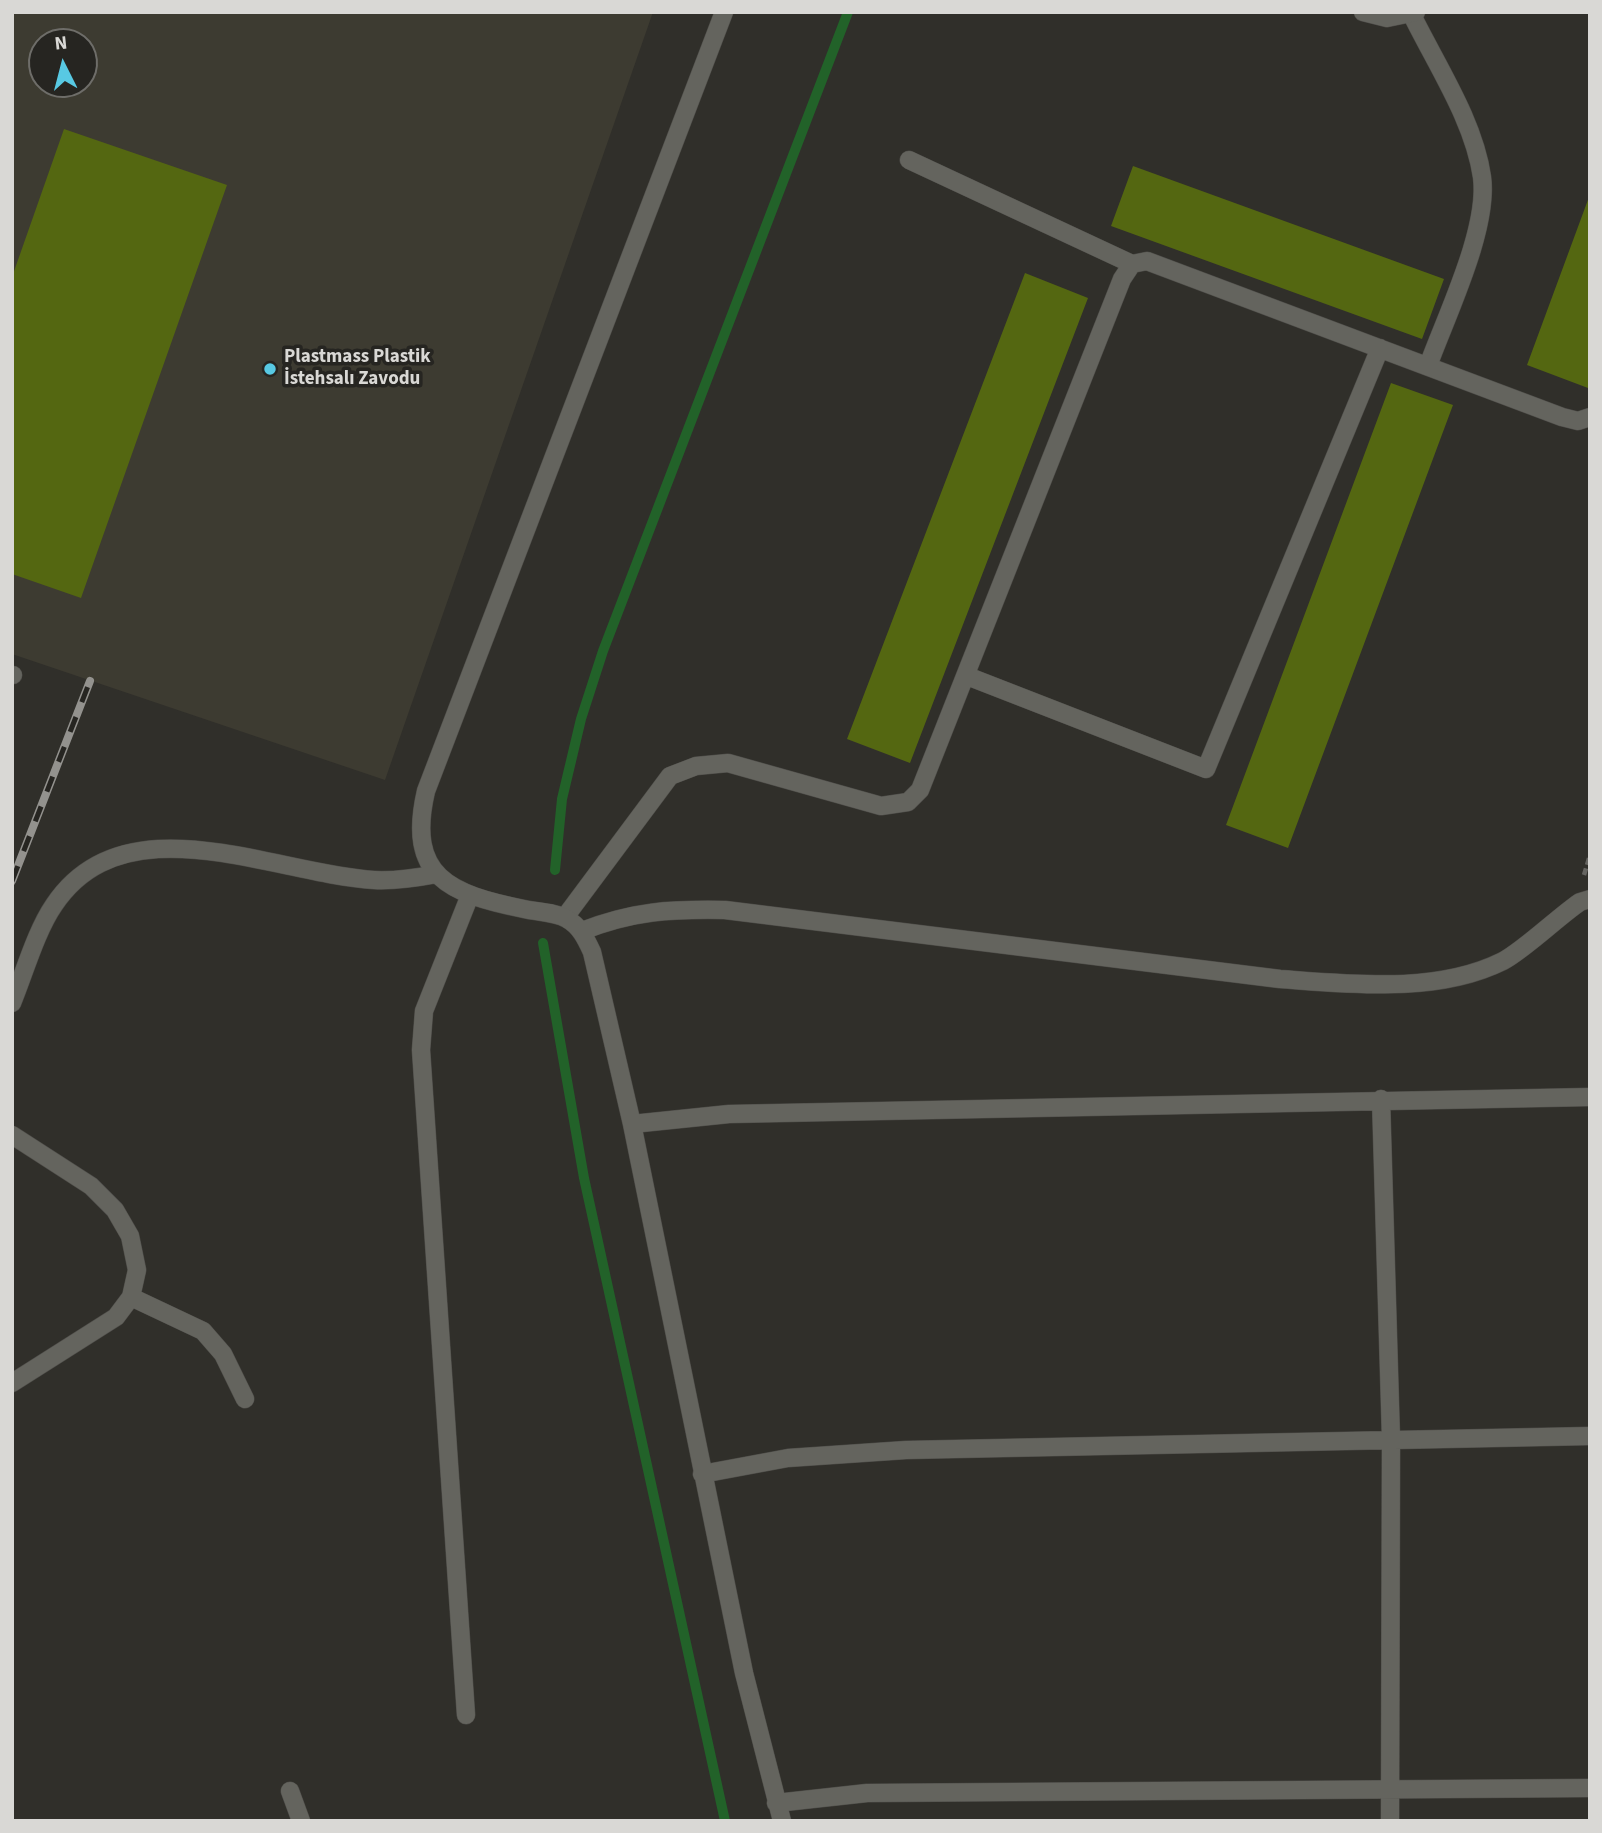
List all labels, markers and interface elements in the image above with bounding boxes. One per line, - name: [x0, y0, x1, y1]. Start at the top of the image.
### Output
- north arrow: [28, 28, 98, 98]
- text: N: [53, 30, 69, 58]
- place label: Plastmass Plastik İstehsalı Zavodu: [284, 347, 431, 391]
- marker: Plastmass Plastik İstehsalı Zavodu: [262, 361, 278, 377]

